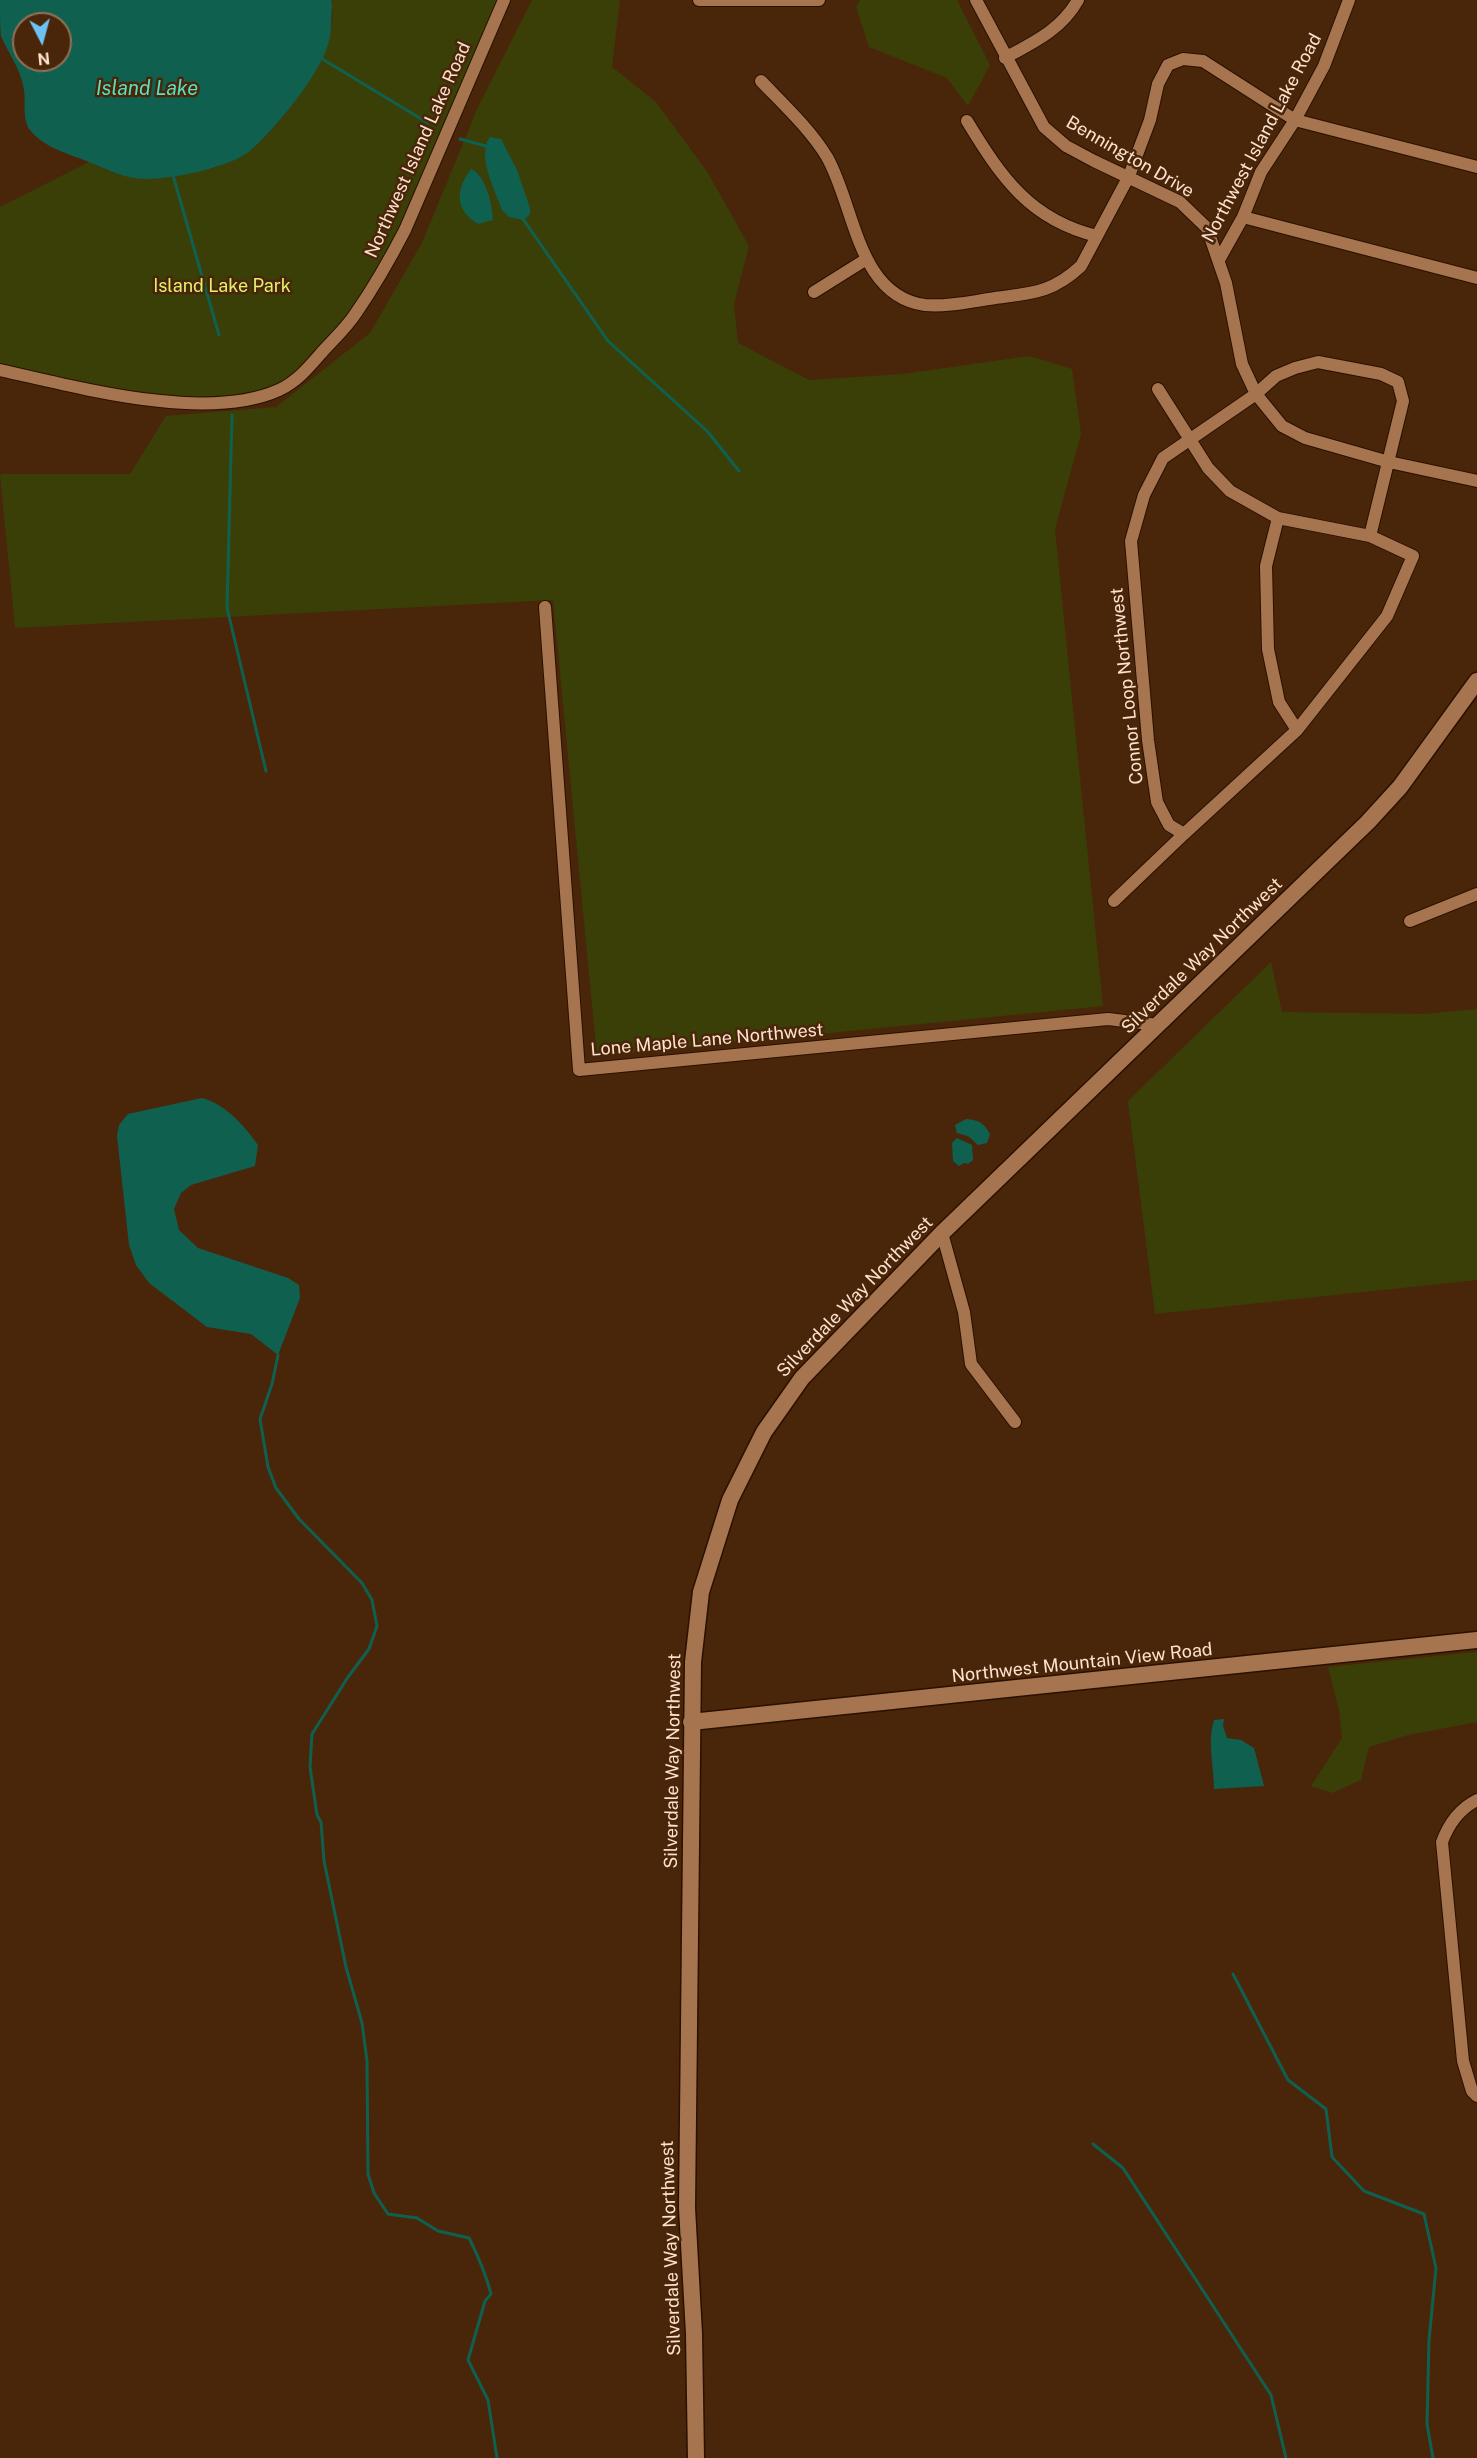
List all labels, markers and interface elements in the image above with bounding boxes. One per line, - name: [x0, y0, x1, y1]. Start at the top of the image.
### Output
- north arrow: [12, 12, 72, 72]
- street label: Northwest Island Lake Road: [1198, 30, 1326, 246]
- street label: Northwest Island Lake Road: [361, 39, 475, 261]
- text: N: [37, 48, 51, 69]
- water label: Island Lake: [96, 77, 198, 101]
- street label: Bennington Drive: [1062, 112, 1198, 202]
- park label: Island Lake Park: [153, 275, 291, 297]
- street label: Connor Loop Northwest: [1106, 587, 1148, 785]
- street label: Silverdale Way Northwest: [1117, 873, 1287, 1039]
- street label: Lone Maple Lane Northwest: [590, 1019, 824, 1061]
- street label: Silverdale Way Northwest: [772, 1212, 938, 1382]
- street label: Northwest Mountain View Road: [950, 1639, 1214, 1687]
- street label: Silverdale Way Northwest: [660, 1653, 686, 1869]
- street label: Silverdale Way Northwest: [656, 2140, 686, 2356]

